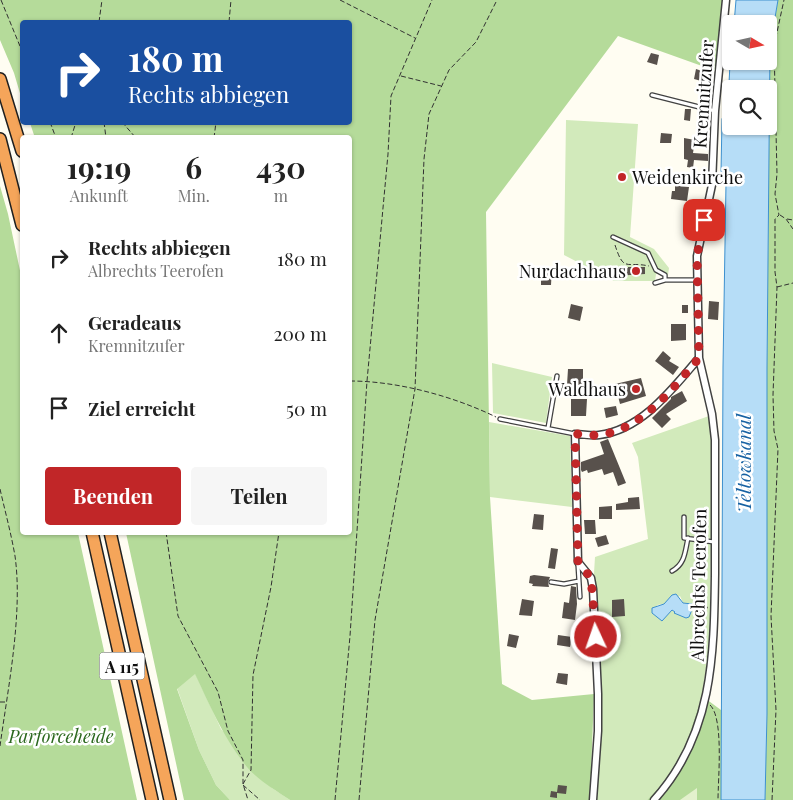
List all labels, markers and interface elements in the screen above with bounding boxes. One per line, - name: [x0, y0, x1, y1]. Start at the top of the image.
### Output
- north arrow: [722, 15, 778, 70]
- map controls: [722, 15, 777, 135]
- text: 180 m: [128, 34, 223, 81]
- street label: Kremnitzufer: [687, 39, 719, 149]
- icon: right: [45, 40, 110, 105]
- text: Rechts abbiegen: [128, 79, 289, 109]
- button: search: [722, 80, 777, 135]
- text: 19:19: [66, 147, 131, 187]
- text: 6: [185, 147, 202, 187]
- text: 430: [256, 147, 306, 187]
- place label: Weidenkirche: [631, 165, 743, 189]
- marker: Weidenkirche: [616, 171, 628, 183]
- text: Ankunft: [70, 185, 128, 206]
- text: Min.: [178, 185, 210, 206]
- text: m: [274, 185, 288, 206]
- pin: [683, 199, 725, 241]
- icon: arrive: [690, 206, 718, 234]
- text: Rechts abbiegen: [88, 234, 231, 260]
- icon: right: [45, 244, 73, 272]
- text: 180 m: [277, 245, 327, 271]
- place label: Nurdachhaus: [519, 259, 626, 283]
- text: Albrechts Teerofen: [88, 260, 224, 281]
- marker: Nurdachhaus: [630, 265, 642, 277]
- text: Geradeaus: [88, 309, 181, 335]
- icon: ahead: [45, 319, 73, 347]
- text: 200 m: [273, 320, 327, 346]
- text: Kremnitzufer: [88, 335, 185, 356]
- place label: Waldhaus: [547, 377, 626, 401]
- marker: Waldhaus: [630, 383, 642, 395]
- icon: arrive: [45, 394, 73, 422]
- text: Ziel erreicht: [88, 395, 196, 421]
- text: 50 m: [286, 395, 327, 421]
- water label: Teltowkanal: [730, 413, 756, 512]
- button: Beenden: [45, 467, 181, 525]
- button: Teilen: [191, 467, 327, 525]
- street label: Albrechts Teerofen: [685, 508, 711, 663]
- position arrow: [569, 610, 621, 662]
- road number: A 115: [100, 652, 144, 679]
- park label: Parforceheide: [7, 724, 114, 748]

